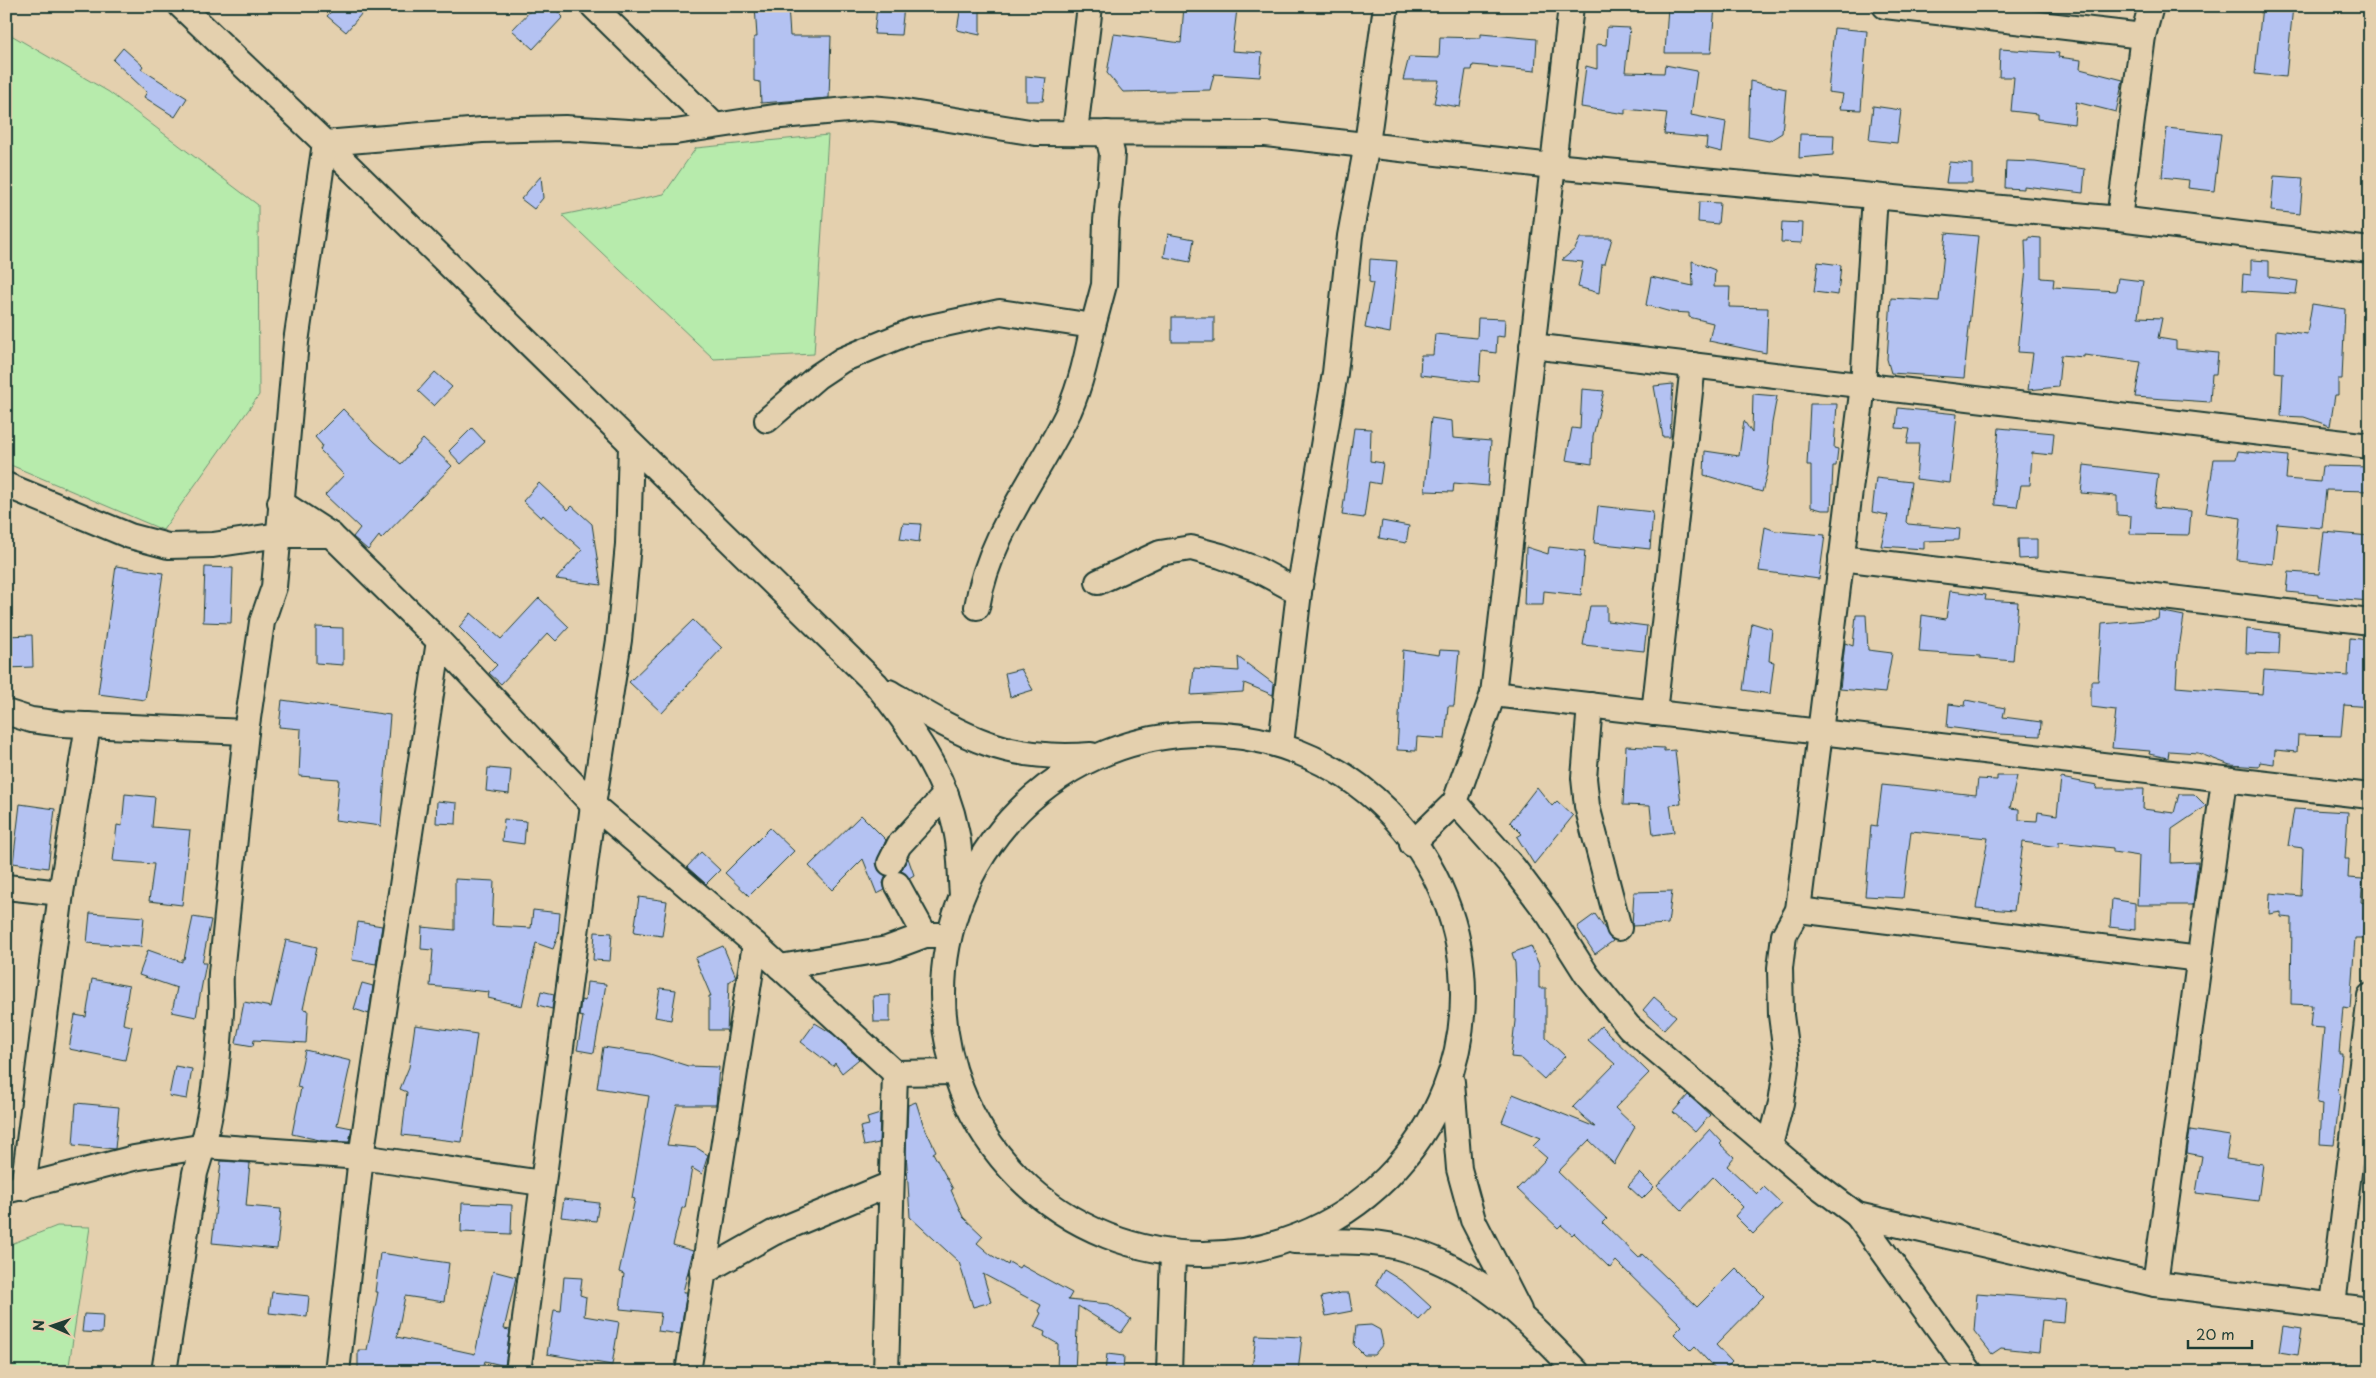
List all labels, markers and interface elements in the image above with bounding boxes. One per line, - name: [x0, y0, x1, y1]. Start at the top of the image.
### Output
- north arrow: [28, 1300, 78, 1350]
- scale bar: [2188, 1318, 2252, 1350]
- text: N: [28, 1320, 49, 1331]
- text: 20 m: [2196, 1322, 2235, 1345]

